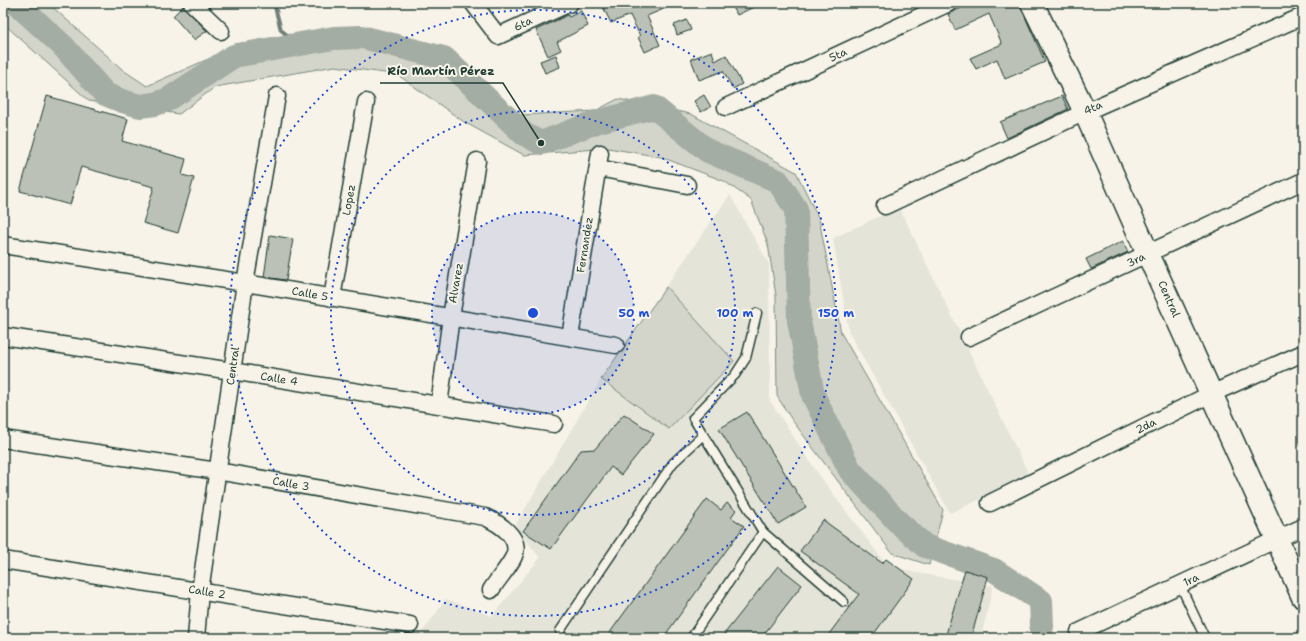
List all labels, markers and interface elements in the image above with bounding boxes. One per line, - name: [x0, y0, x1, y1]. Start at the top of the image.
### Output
- street label: 6ta: [511, 13, 535, 35]
- street label: 5ta: [827, 44, 850, 66]
- callout: Río Martín Pérez: [380, 59, 503, 83]
- text: Río Martín Pérez: [387, 63, 495, 79]
- street label: 4ta: [1081, 97, 1105, 119]
- street label: Lopez: [339, 183, 359, 217]
- street label: Fernandez: [573, 216, 597, 274]
- street label: 3ra: [1124, 249, 1148, 271]
- street label: Alvarez: [445, 262, 467, 304]
- street label: Central: [1154, 278, 1184, 320]
- street label: Calle 5: [291, 283, 330, 305]
- text: 50 m: [619, 305, 650, 321]
- text: 100 m: [717, 305, 754, 321]
- text: 150 m: [818, 305, 854, 321]
- centre of rings: [526, 306, 540, 320]
- street label: Central: [223, 345, 243, 386]
- street label: Calle 4: [259, 369, 299, 389]
- street label: 2da: [1133, 415, 1159, 437]
- street label: Calle 3: [271, 473, 311, 495]
- street label: 1ra: [1181, 570, 1201, 590]
- street label: Calle 2: [187, 582, 227, 602]

